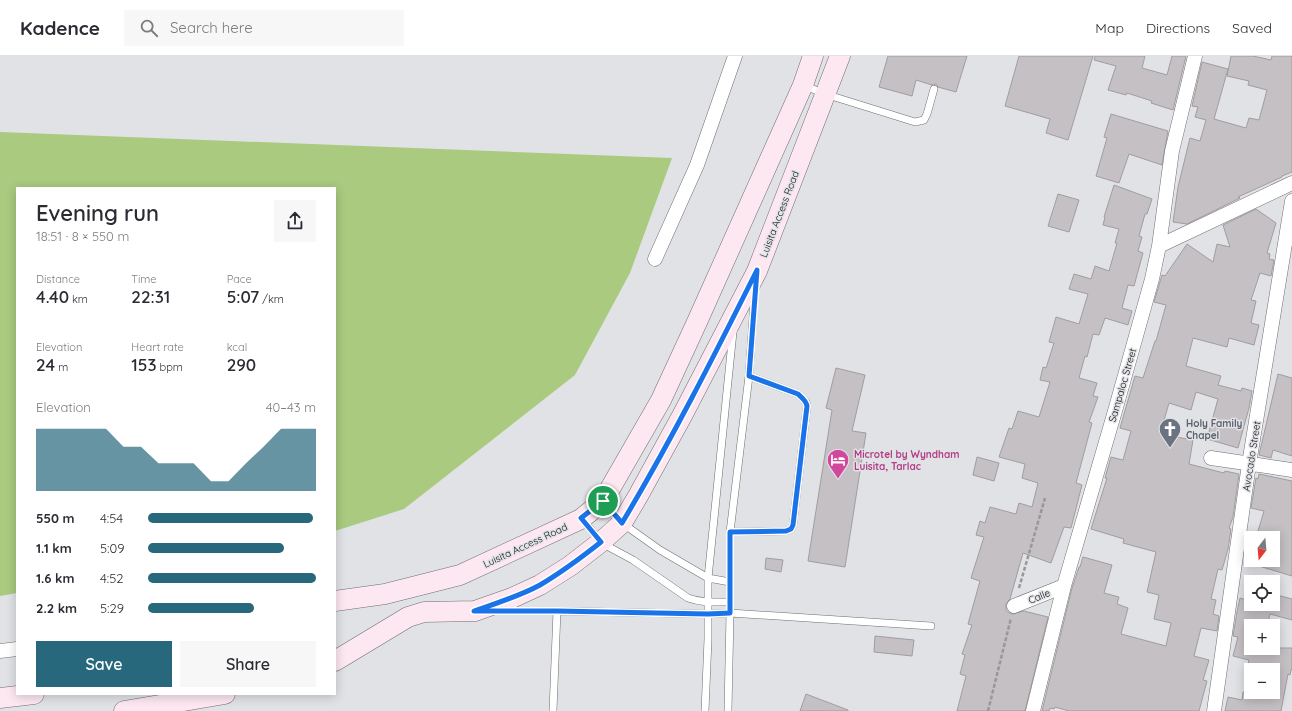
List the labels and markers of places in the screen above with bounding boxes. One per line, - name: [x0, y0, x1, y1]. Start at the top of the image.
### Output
- church icon: Holy Family Chapel: [1157, 416, 1183, 449]
- place label: Holy Family Chapel: [1186, 417, 1242, 442]
- hotel icon: Microtel by Wyndham Luisita, Tarlac: [825, 447, 851, 480]
- place label: Microtel by Wyndham Luisita, Tarlac: [854, 448, 959, 473]
- pin: [586, 484, 620, 518]

